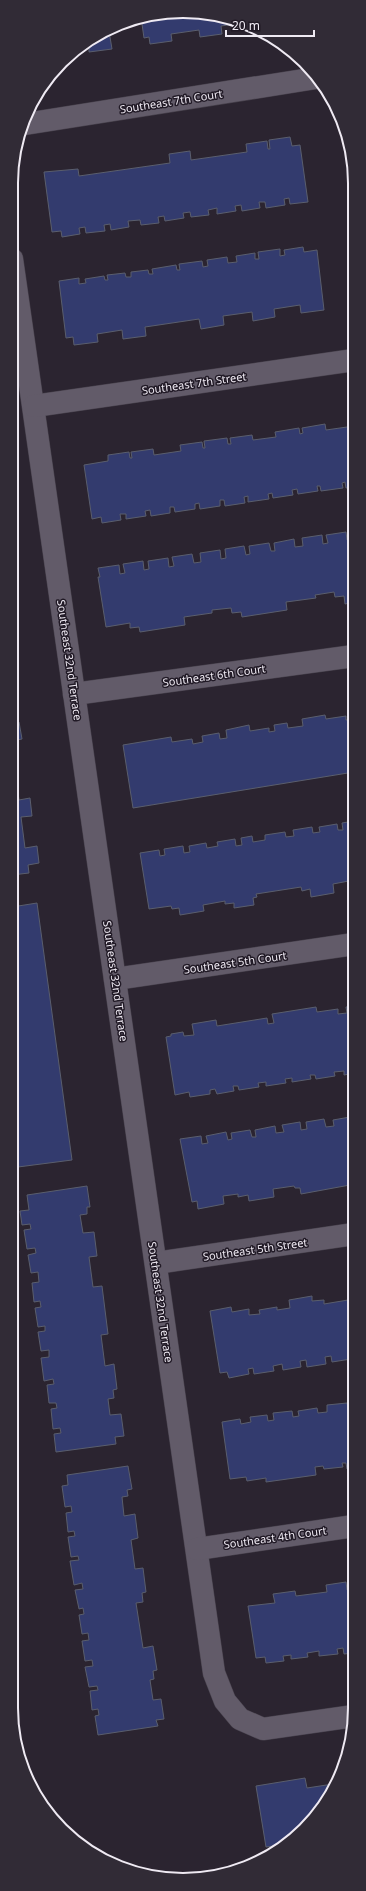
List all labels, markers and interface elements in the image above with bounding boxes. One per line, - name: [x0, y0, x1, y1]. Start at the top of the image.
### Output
- scale bar: [226, 12, 314, 38]
- text: 20 m: [232, 17, 260, 34]
- street label: Southeast 7th Court: [119, 85, 223, 117]
- street label: Southeast 7th Street: [141, 368, 247, 398]
- street label: Southeast 32nd Terrace: [54, 599, 86, 721]
- street label: Southeast 6th Court: [162, 660, 266, 690]
- street label: Southeast 32nd Terrace: [100, 920, 132, 1042]
- street label: Southeast 5th Court: [183, 947, 287, 977]
- street label: Southeast 5th Street: [202, 1234, 308, 1264]
- street label: Southeast 32nd Terrace: [145, 1241, 177, 1363]
- street label: Southeast 4th Court: [223, 1522, 327, 1552]

